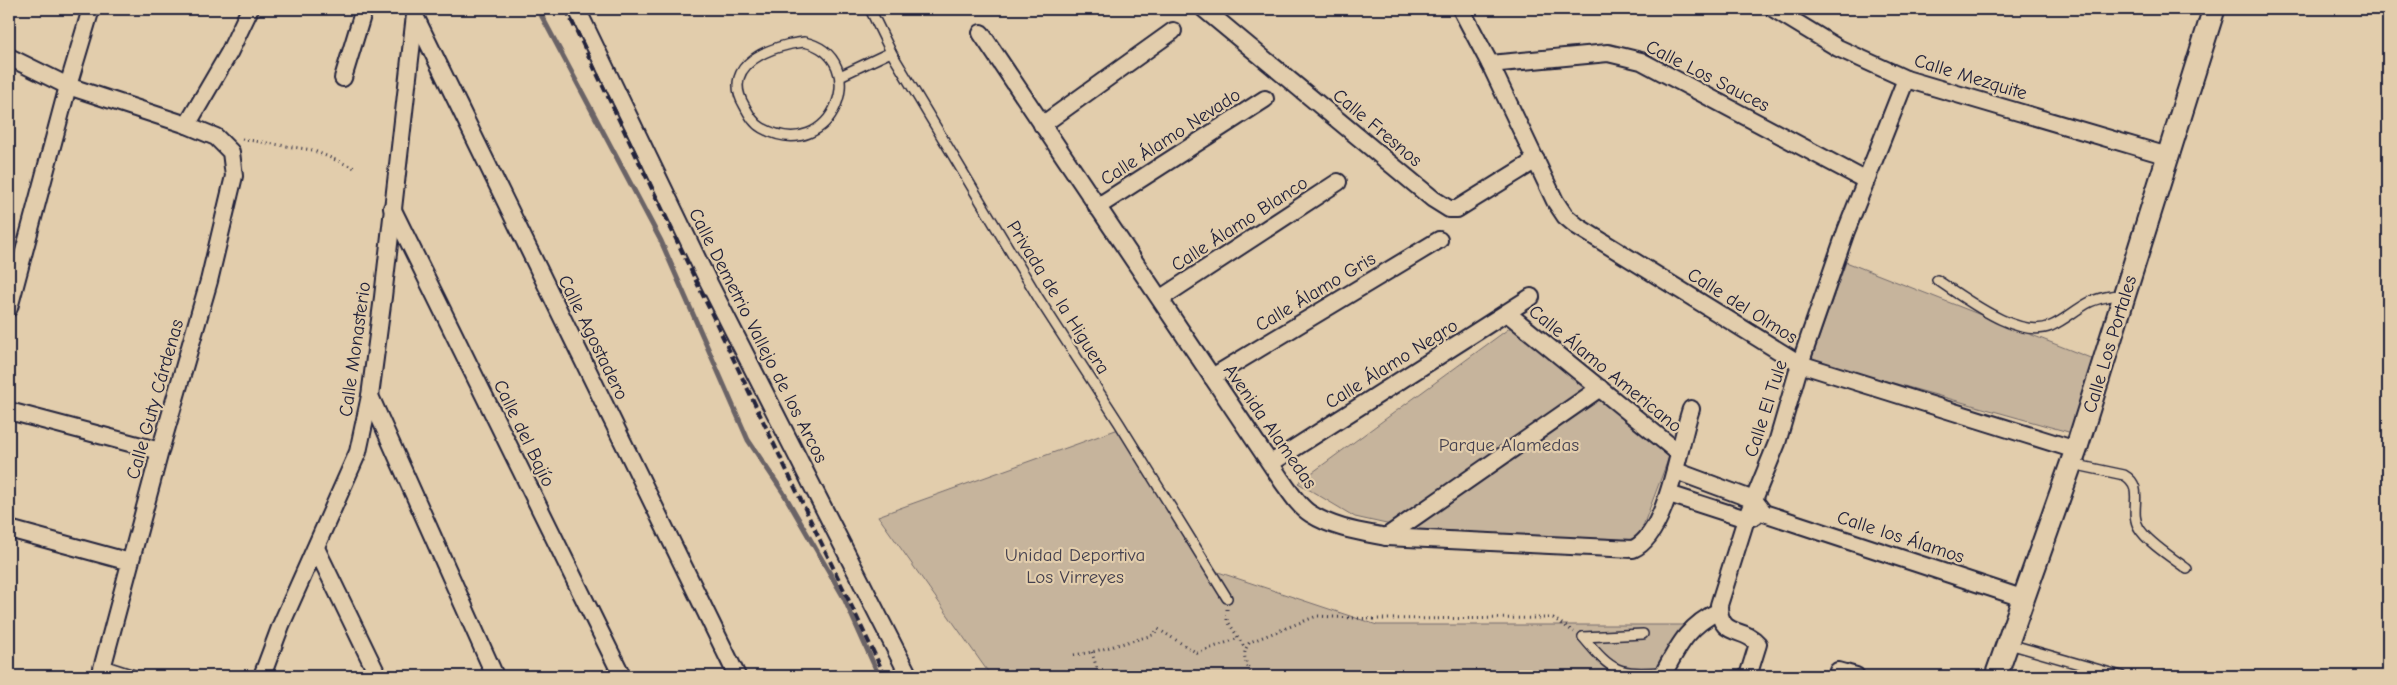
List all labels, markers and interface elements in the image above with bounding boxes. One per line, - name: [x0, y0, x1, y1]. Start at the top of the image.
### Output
- street label: Calle Los Sauces: [1642, 35, 1773, 117]
- street label: Calle Mezquite: [1911, 49, 2030, 105]
- street label: Calle Álamo Nevado: [1097, 83, 1245, 190]
- street label: Calle Fresnos: [1328, 84, 1426, 171]
- street label: Calle Álamo Blanco: [1167, 172, 1312, 276]
- street label: Calle Demetrio Vallejo de los Arcos: [684, 204, 832, 467]
- street label: Privada de la Higuera: [1002, 217, 1114, 378]
- street label: Calle Álamo Gris: [1252, 247, 1380, 336]
- street label: Calle del Olmos: [1683, 263, 1802, 349]
- street label: Calle Agostadero: [553, 271, 633, 403]
- street label: Calle Los Portales: [2079, 273, 2141, 416]
- street label: Calle Monasterio: [335, 280, 375, 418]
- street label: Calle Álamo Americano: [1524, 300, 1686, 437]
- street label: Calle Álamo Negro: [1321, 314, 1462, 413]
- street label: Calle Guty Cárdenas: [122, 317, 188, 482]
- street label: Calle El Tule: [1740, 357, 1792, 460]
- street label: Avenida Alamedas: [1219, 360, 1321, 493]
- street label: Calle del Bajío: [489, 376, 559, 490]
- park label: Parque Alamedas: [1439, 434, 1579, 456]
- street label: Calle los Álamos: [1834, 506, 1967, 568]
- park label: Unidad Deportiva Los Virreyes: [1005, 544, 1145, 588]

